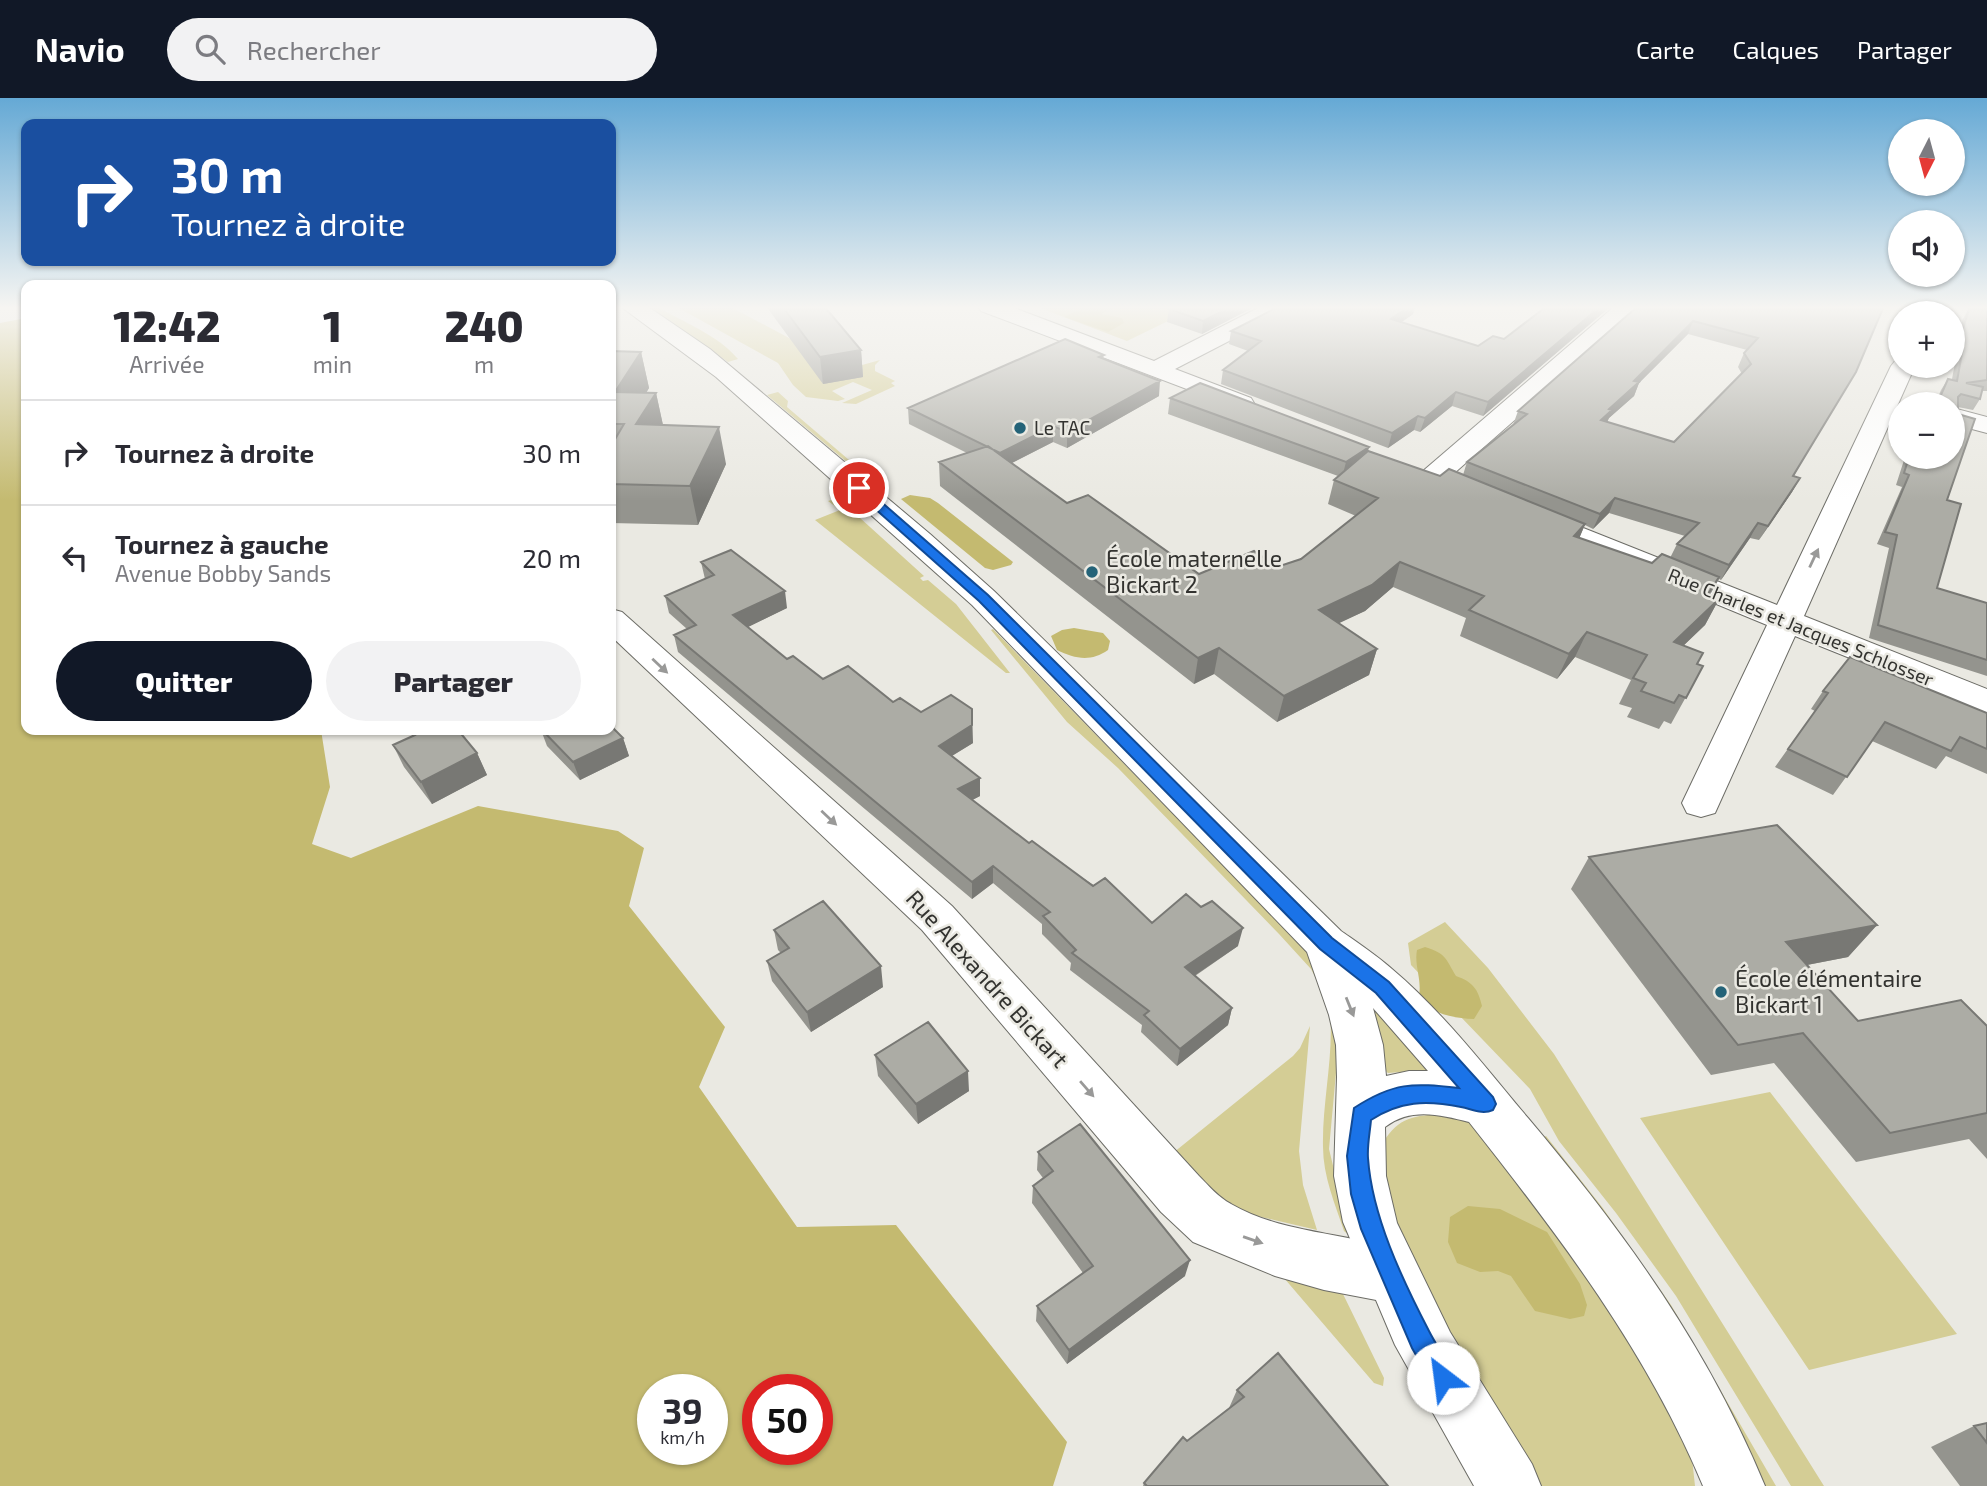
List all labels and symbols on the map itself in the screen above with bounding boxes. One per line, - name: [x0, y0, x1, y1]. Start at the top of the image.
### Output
- north arrow: [1888, 119, 1965, 196]
- place label: Le TAC: [1034, 416, 1090, 439]
- marker: Le TAC: [1012, 420, 1028, 436]
- pin: [829, 458, 889, 518]
- place label: École maternelle Bickart 2: [1106, 544, 1282, 598]
- one-way arrow: [1808, 548, 1819, 568]
- street label: Rue Charles et Jacques Schlosser: [1665, 563, 1938, 691]
- marker: École maternelle Bickart 2: [1084, 564, 1100, 580]
- one-way arrow: [651, 658, 669, 674]
- one-way arrow: [820, 810, 837, 826]
- street label: Rue Alexandre Bickart: [901, 884, 1075, 1073]
- place label: École élémentaire Bickart 1: [1735, 964, 1922, 1018]
- marker: École élémentaire Bickart 1: [1713, 984, 1729, 1000]
- one-way arrow: [1344, 997, 1355, 1018]
- one-way arrow: [1079, 1080, 1095, 1098]
- one-way arrow: [1242, 1235, 1263, 1246]
- position arrow: [1406, 1341, 1480, 1415]
- speed limit sign: 50: [742, 1374, 833, 1465]

